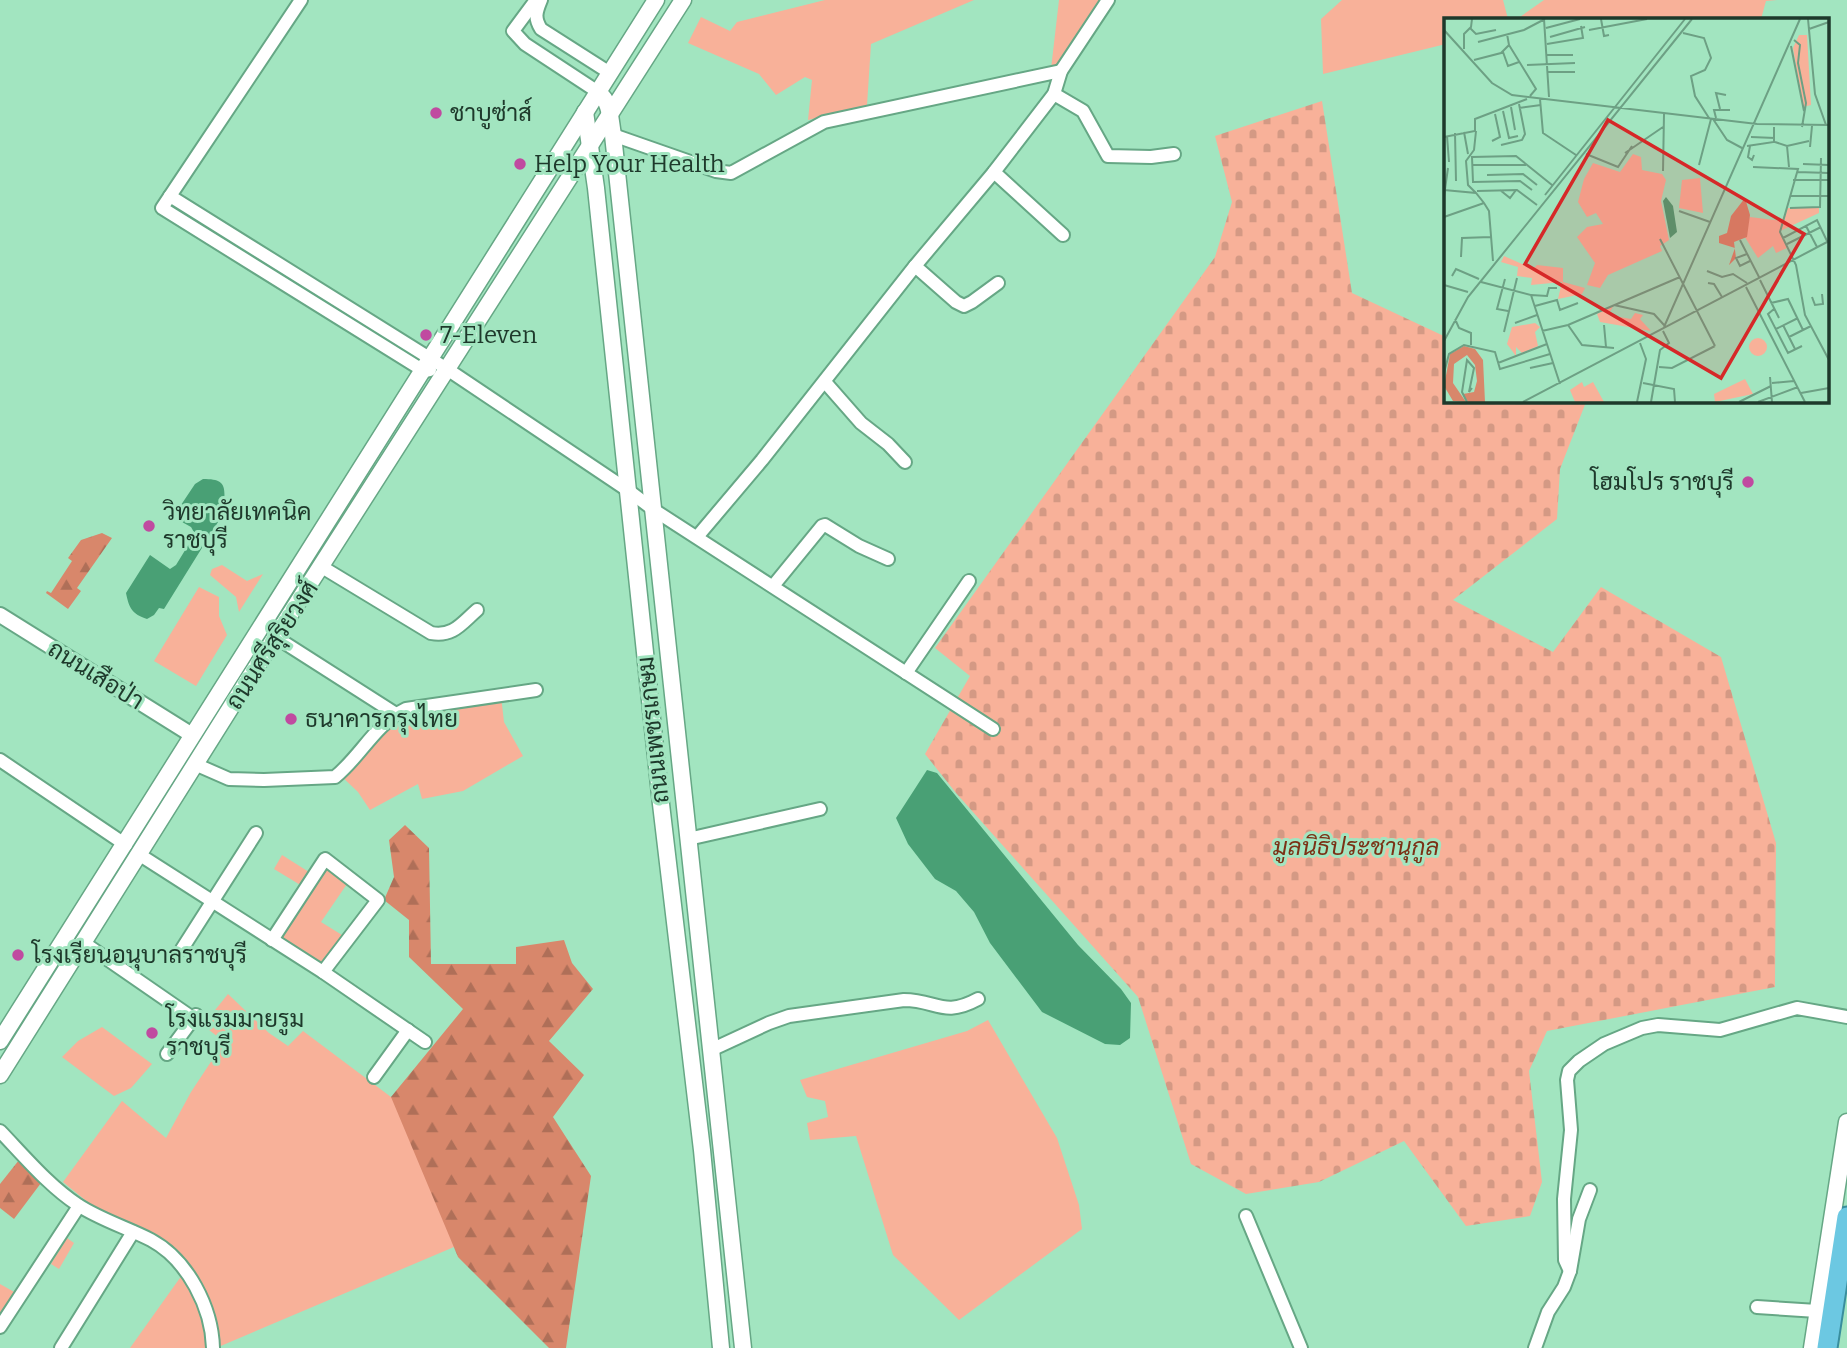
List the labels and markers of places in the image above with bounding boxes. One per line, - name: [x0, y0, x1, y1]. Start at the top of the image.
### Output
- place label: ชาบูซ่าส์: [450, 97, 532, 130]
- marker: ชาบูซ่าส์: [428, 105, 444, 121]
- place label: Help Your Health: [534, 150, 725, 178]
- marker: Help Your Health: [512, 156, 528, 172]
- place label: 7-Eleven: [440, 321, 537, 349]
- marker: 7-Eleven: [418, 327, 434, 343]
- place label: โฮมโปร ราชบุรี: [1588, 466, 1734, 498]
- marker: โฮมโปร ราชบุรี: [1740, 474, 1756, 490]
- place label: วิทยาลัยเทคนิค ราชบุรี: [162, 498, 312, 556]
- marker: วิทยาลัยเทคนิค ราชบุรี: [141, 518, 157, 534]
- place label: ธนาคารกรุงไทย: [305, 703, 458, 735]
- marker: ธนาคารกรุงไทย: [283, 711, 299, 727]
- place label: โรงเรียนอนุบาลราชบุรี: [30, 939, 247, 971]
- marker: โรงเรียนอนุบาลราชบุรี: [10, 947, 26, 963]
- place label: โรงแรมมายรูม ราชบุรี: [164, 1003, 304, 1063]
- marker: โรงแรมมายรูม ราชบุรี: [144, 1025, 160, 1041]

